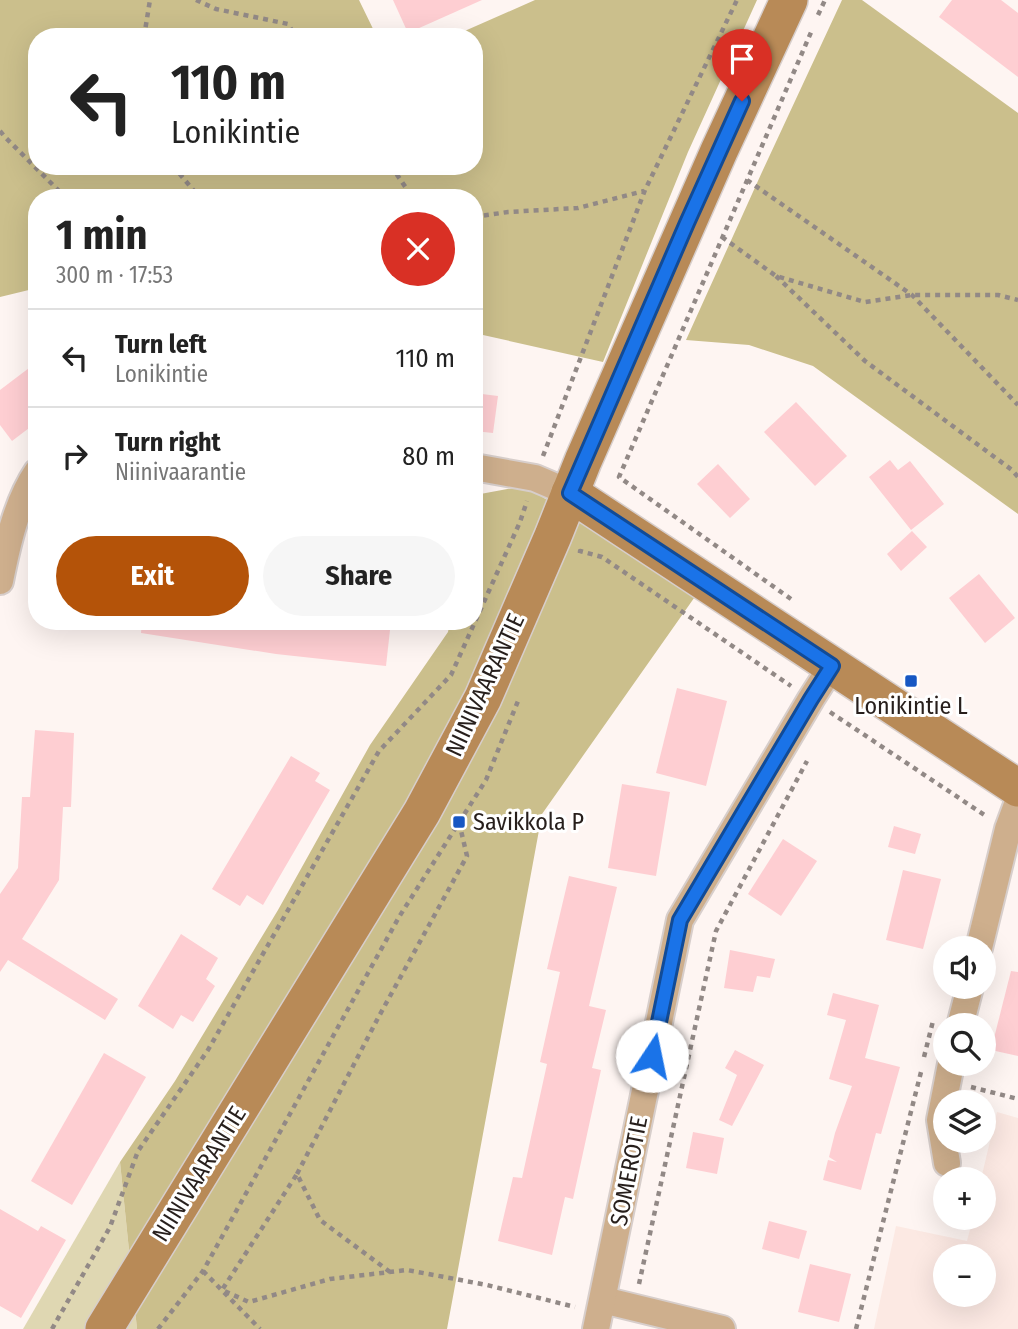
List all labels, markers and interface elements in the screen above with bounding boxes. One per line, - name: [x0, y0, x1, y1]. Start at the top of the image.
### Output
- pin: [712, 29, 772, 101]
- icon: arrive: [723, 40, 761, 78]
- text: 110 m: [171, 53, 286, 112]
- icon: left: [56, 56, 147, 147]
- text: Lonikintie: [171, 113, 300, 151]
- text: 1 min: [56, 210, 147, 260]
- button: close: [381, 212, 455, 286]
- text: 300 m · 17:53: [56, 261, 173, 289]
- text: Turn left: [115, 329, 207, 360]
- icon: left: [56, 339, 94, 377]
- text: 110 m: [395, 343, 455, 374]
- text: Lonikintie: [115, 360, 208, 388]
- text: Turn right: [115, 427, 221, 458]
- icon: right: [56, 437, 94, 475]
- text: 80 m: [402, 441, 455, 472]
- text: Niinivaarantie: [115, 458, 246, 486]
- button: Exit: [56, 536, 249, 616]
- button: Share: [263, 536, 455, 616]
- street label: NIINIVAARANTIE: [440, 609, 530, 761]
- marker: Lonikintie L: [903, 673, 919, 689]
- place label: Lonikintie L: [854, 692, 968, 720]
- place label: Savikkola P: [473, 808, 584, 836]
- marker: Savikkola P: [451, 814, 467, 830]
- map controls: [933, 936, 996, 1307]
- button: sound: [933, 936, 996, 999]
- button: search: [933, 1013, 996, 1076]
- position arrow: [615, 1019, 689, 1093]
- button: layers: [933, 1090, 996, 1153]
- street label: NIINIVAARANTIE: [146, 1101, 252, 1247]
- street label: SOMEROTIE: [605, 1114, 653, 1228]
- button: +: [933, 1167, 996, 1230]
- button: −: [933, 1244, 996, 1307]

